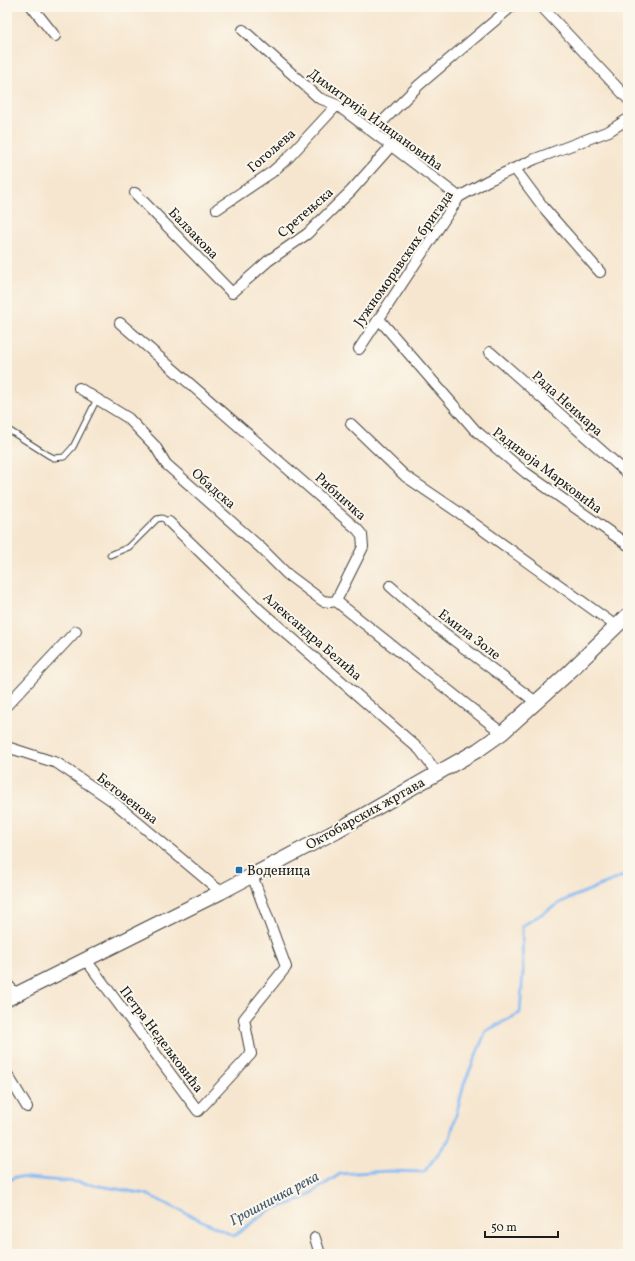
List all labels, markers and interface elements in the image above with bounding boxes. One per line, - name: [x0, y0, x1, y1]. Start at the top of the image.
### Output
- street label: Димитрија Илиџановића: [304, 65, 447, 176]
- street label: Гогољева: [244, 125, 300, 177]
- street label: Сретењска: [274, 183, 338, 243]
- street label: Јужноморавских бригада: [350, 187, 459, 331]
- street label: Балзакова: [163, 204, 222, 264]
- street label: Рада Неимара: [527, 367, 607, 441]
- street label: Радивоја Марковића: [488, 424, 606, 519]
- street label: Обадска: [187, 464, 239, 514]
- street label: Рибничка: [310, 469, 370, 525]
- street label: Александра Белића: [258, 589, 366, 686]
- street label: Емила Золе: [434, 605, 505, 665]
- street label: Бетовенова: [92, 769, 162, 829]
- street label: Октобарских жртава: [303, 774, 429, 855]
- place label: Воденица: [247, 862, 310, 881]
- marker: Воденица: [234, 865, 244, 875]
- street label: Петра Недељковића: [114, 983, 207, 1097]
- water label: Грошничка река: [226, 1167, 323, 1232]
- scale bar: [485, 1213, 558, 1239]
- text: 50 m: [491, 1220, 517, 1236]

